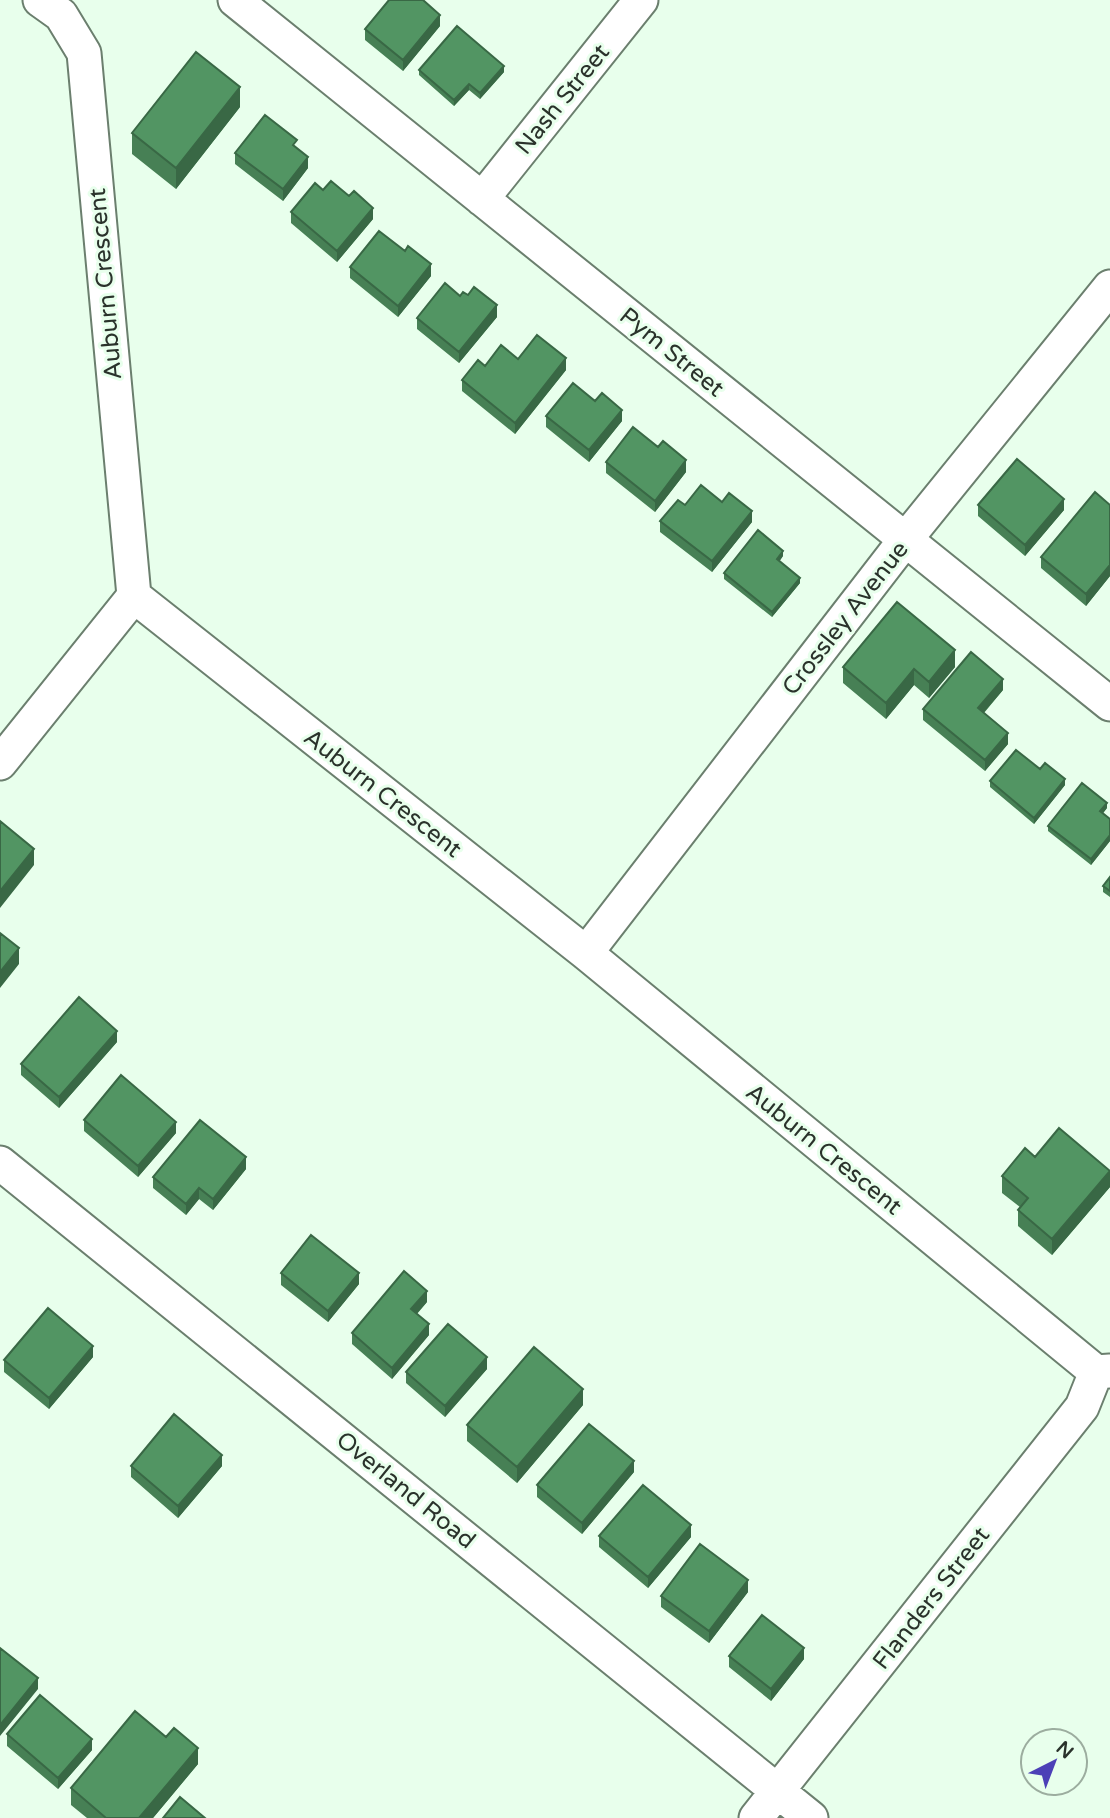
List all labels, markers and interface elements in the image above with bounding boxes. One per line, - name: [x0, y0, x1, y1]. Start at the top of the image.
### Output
- street label: Nash Street: [509, 38, 616, 160]
- street label: Auburn Crescent: [83, 187, 128, 381]
- street label: Pym Street: [614, 302, 730, 403]
- street label: Crossley Avenue: [776, 536, 915, 701]
- street label: Auburn Crescent: [298, 723, 467, 864]
- street label: Auburn Crescent: [740, 1078, 908, 1221]
- street label: Overland Road: [330, 1425, 481, 1555]
- street label: Flanders Street: [867, 1521, 996, 1675]
- north arrow: [1019, 1727, 1089, 1797]
- text: N: [1052, 1737, 1078, 1763]

